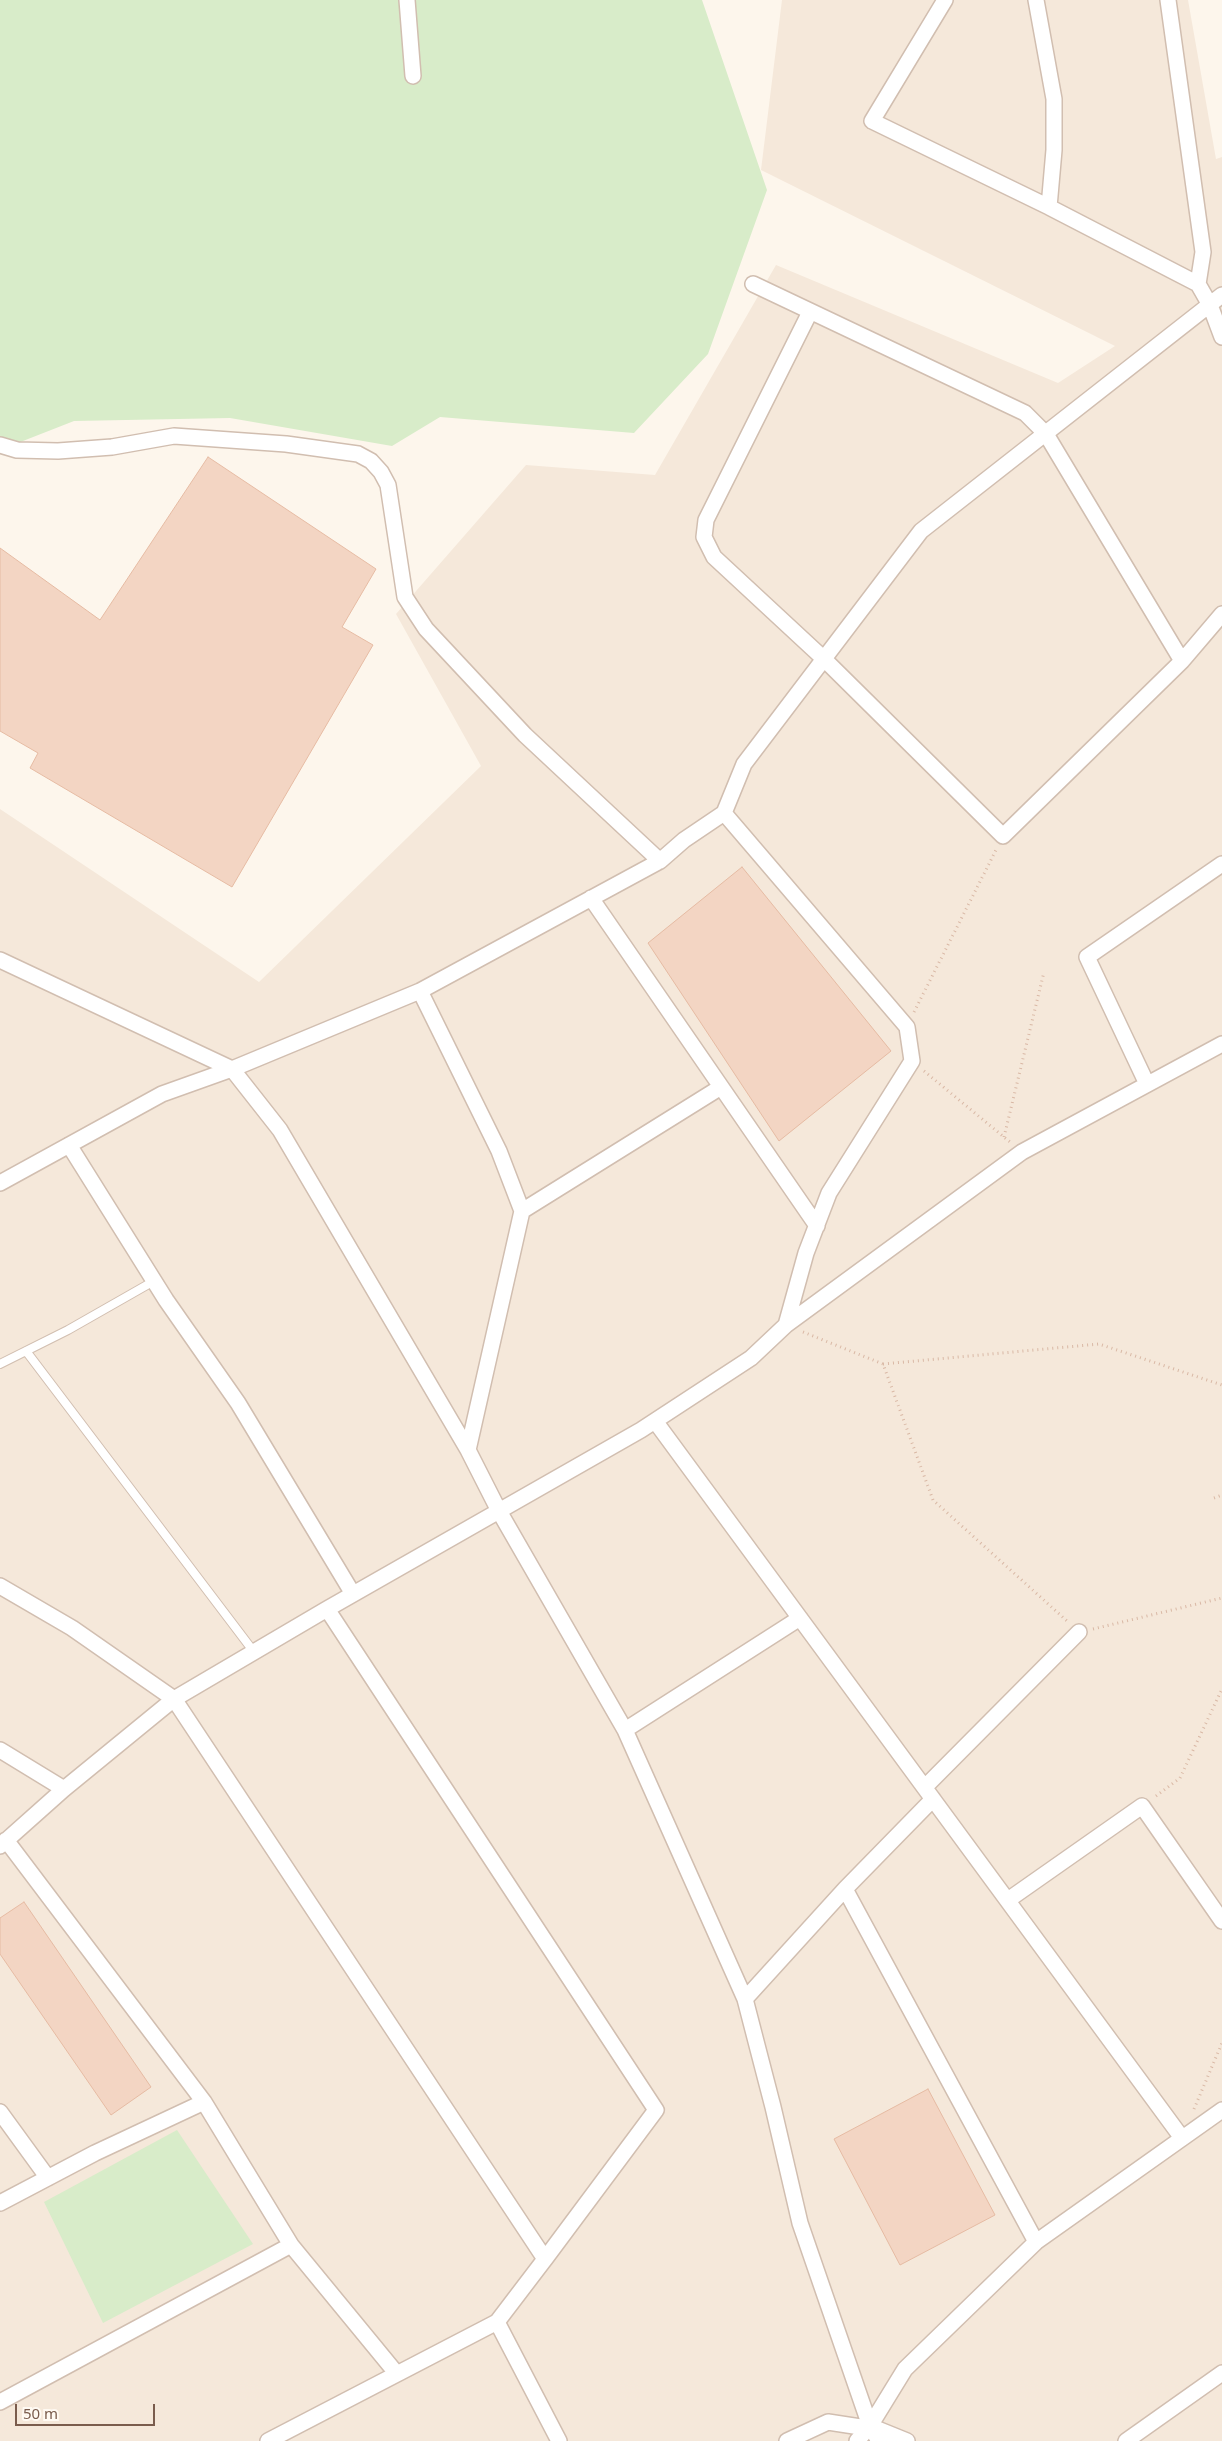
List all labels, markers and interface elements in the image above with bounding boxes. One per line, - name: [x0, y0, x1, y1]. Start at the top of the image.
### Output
- scale bar: [18, 2394, 158, 2426]
- text: 50 m: [23, 2403, 58, 2423]

